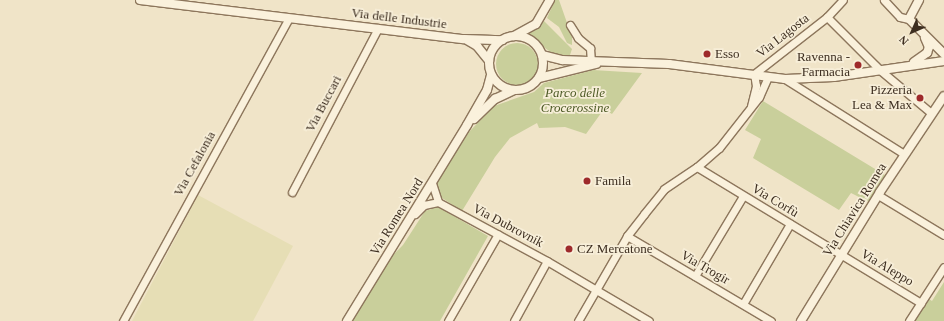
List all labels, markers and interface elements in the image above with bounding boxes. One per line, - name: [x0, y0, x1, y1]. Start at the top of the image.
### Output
- street label: Via delle Industrie: [344, 5, 454, 33]
- street label: Via Lagosta: [751, 9, 815, 63]
- north arrow: [892, 12, 932, 52]
- text: N: [896, 33, 911, 48]
- place label: Esso: [715, 46, 743, 62]
- marker: Esso: [702, 49, 712, 59]
- place label: Ravenna - Farmacia: [790, 50, 850, 81]
- marker: Ravenna - Farmacia: [853, 60, 863, 70]
- street label: Via Buccari: [302, 71, 346, 137]
- place label: Pizzeria Lea & Max: [852, 83, 912, 114]
- park label: Parco delle Crocerossine: [536, 86, 614, 117]
- marker: Pizzeria Lea & Max: [915, 93, 925, 103]
- street label: Via Cefalonia: [169, 126, 221, 202]
- street label: Via Chiavica Romea: [817, 156, 893, 264]
- street label: Via Romea Nord: [365, 172, 429, 262]
- place label: Famila: [595, 173, 636, 189]
- marker: Famila: [582, 176, 592, 186]
- street label: Via Corfù: [748, 180, 802, 222]
- street label: Via Dubrovnik: [467, 199, 549, 253]
- place label: CZ Mercatone: [577, 241, 660, 257]
- marker: CZ Mercatone: [564, 244, 574, 254]
- street label: Via Aleppo: [856, 245, 918, 291]
- street label: Via Trogir: [676, 247, 734, 289]

